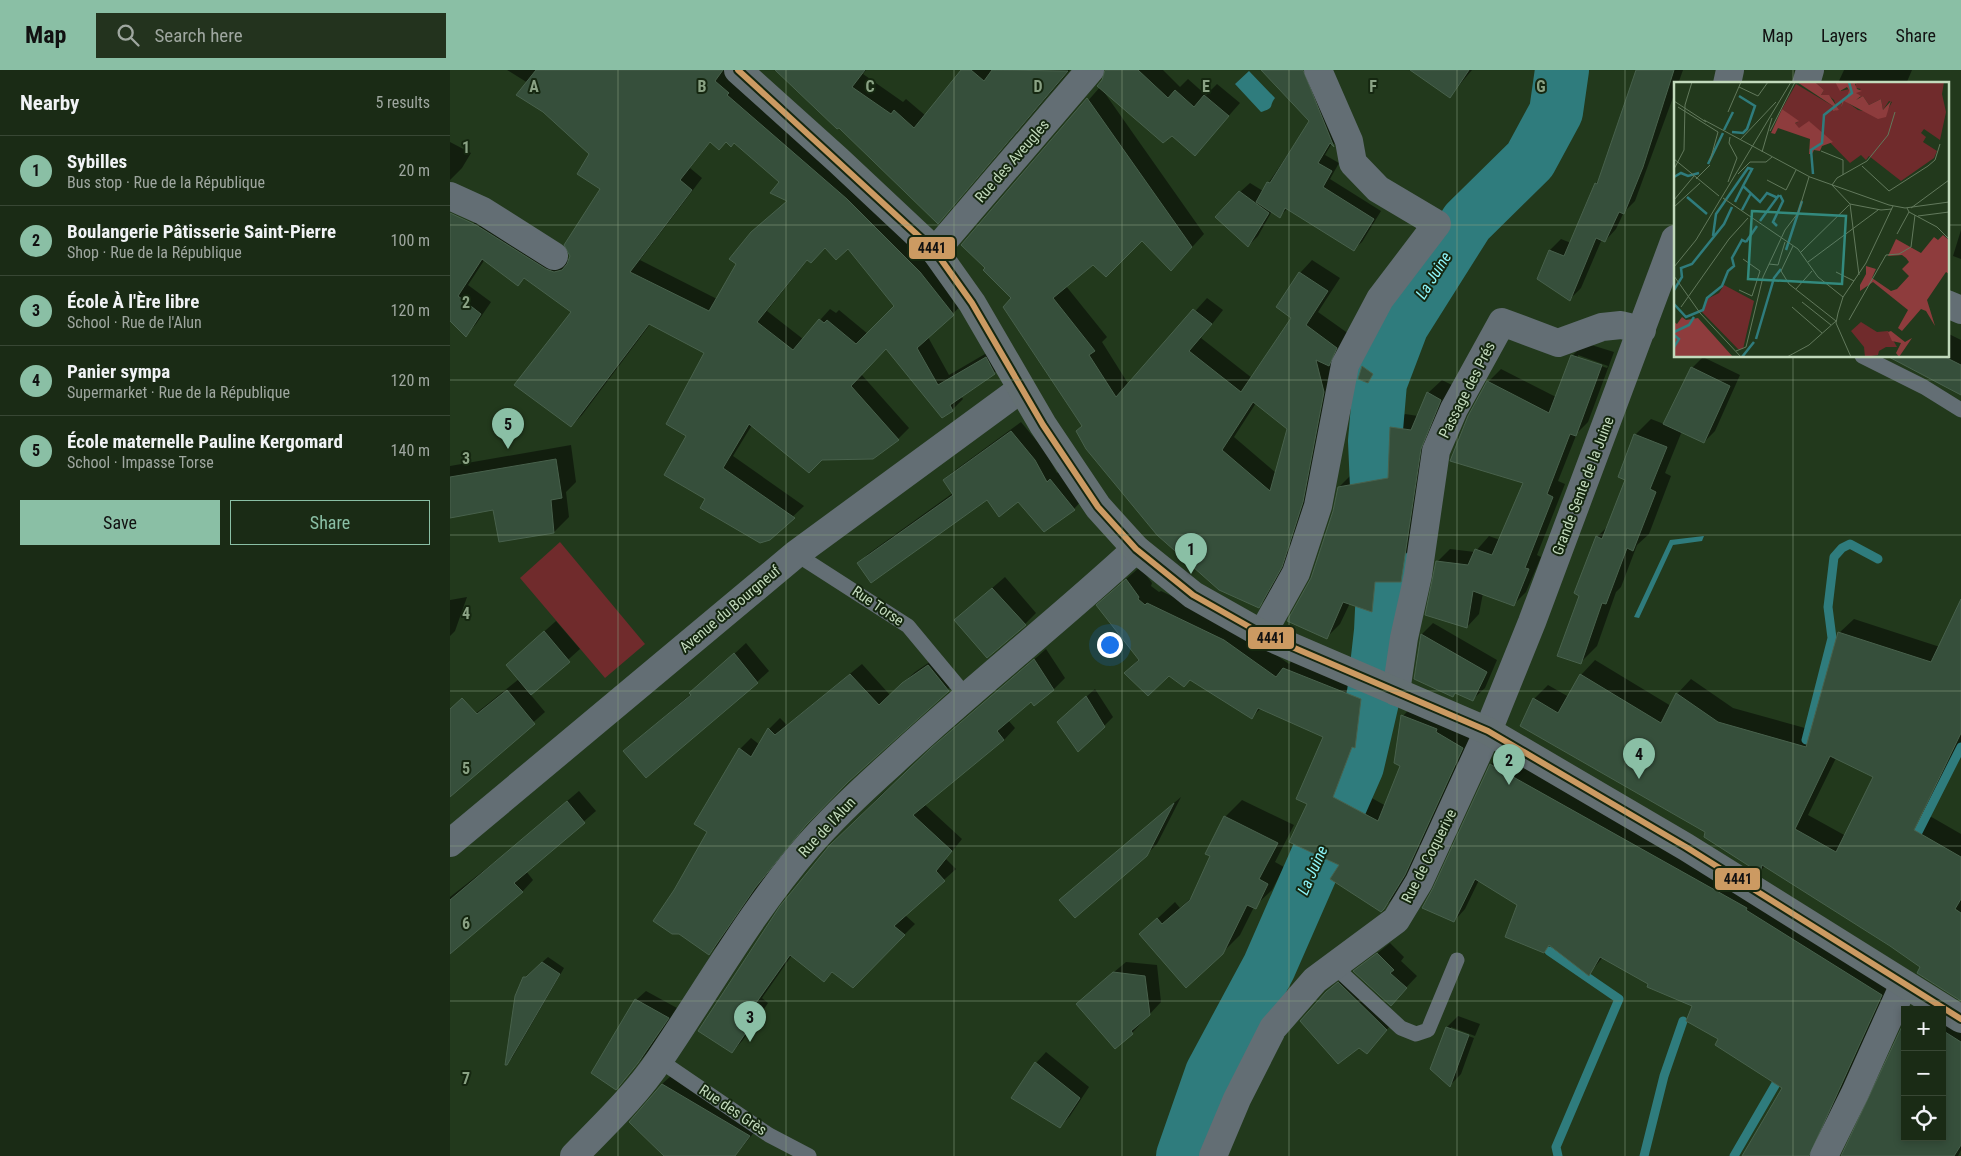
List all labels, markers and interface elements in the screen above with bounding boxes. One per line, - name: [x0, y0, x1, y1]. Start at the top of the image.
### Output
- search box: [96, 13, 446, 58]
- text: Map: [25, 21, 66, 49]
- icon: search: [114, 21, 142, 49]
- text: Search here: [154, 24, 243, 47]
- text: Map: [1762, 25, 1793, 46]
- text: Layers: [1821, 25, 1868, 46]
- text: Share: [1896, 25, 1936, 46]
- text: A: [529, 77, 539, 96]
- text: B: [698, 77, 707, 96]
- text: C: [865, 77, 875, 96]
- text: D: [1033, 77, 1043, 96]
- text: E: [1202, 77, 1210, 96]
- text: F: [1369, 77, 1377, 96]
- text: G: [1536, 77, 1546, 96]
- inset map: [1674, 82, 1948, 358]
- text: Nearby: [20, 91, 79, 115]
- text: 5 results: [375, 93, 430, 112]
- street label: Rue des Aveugles: [971, 116, 1053, 206]
- text: 1: [462, 138, 470, 157]
- text: Sybilles: [67, 150, 127, 173]
- text: 1: [32, 161, 40, 180]
- text: 20 m: [398, 161, 430, 180]
- text: Bus stop · Rue de la République: [67, 173, 265, 192]
- text: Boulangerie Pâtisserie Saint-Pierre: [67, 220, 336, 243]
- text: 2: [32, 231, 40, 250]
- text: 100 m: [391, 231, 430, 250]
- line badge: 4441: [908, 236, 956, 260]
- text: 4441: [918, 240, 946, 256]
- text: Shop · Rue de la République: [67, 243, 242, 262]
- water label: La Juine: [1412, 248, 1455, 302]
- text: École À l'Ère libre: [67, 290, 199, 313]
- text: 2: [462, 293, 470, 312]
- text: 3: [32, 301, 40, 320]
- text: 120 m: [391, 301, 430, 320]
- text: School · Rue de l'Alun: [67, 313, 202, 332]
- street label: Passage des Prés: [1435, 339, 1499, 441]
- text: Panier sympa: [67, 360, 170, 383]
- text: 4: [32, 371, 40, 390]
- text: 120 m: [391, 371, 430, 390]
- text: Supermarket · Rue de la République: [67, 383, 290, 402]
- pin: 5: [492, 408, 524, 449]
- street label: Grande Sente de la Juine: [1548, 414, 1618, 558]
- text: École maternelle Pauline Kergomard: [67, 430, 343, 453]
- text: 5: [32, 441, 40, 460]
- text: 140 m: [391, 441, 430, 460]
- text: 3: [462, 449, 470, 468]
- text: School · Impasse Torse: [67, 453, 214, 472]
- button: Save: [20, 500, 220, 545]
- button: Share: [230, 500, 430, 545]
- pin: 1: [1175, 533, 1207, 574]
- street label: Avenue du Bourgneuf: [676, 561, 784, 656]
- street label: Rue Torse: [849, 582, 907, 630]
- text: 4: [462, 604, 470, 623]
- line badge: 4441: [1247, 626, 1295, 650]
- text: 4441: [1257, 630, 1285, 646]
- your location: [1097, 632, 1123, 658]
- pin: 4: [1623, 738, 1655, 779]
- pin: 2: [1493, 744, 1525, 785]
- text: 5: [462, 759, 470, 778]
- street label: Rue de l'Alun: [795, 793, 859, 861]
- street label: Rue de Coquerive: [1398, 806, 1460, 906]
- water label: La Juine: [1293, 843, 1332, 898]
- line badge: 4441: [1714, 867, 1761, 891]
- text: 4441: [1724, 871, 1752, 887]
- text: 6: [462, 914, 470, 933]
- pin: 3: [734, 1001, 766, 1042]
- map controls: [1901, 1006, 1946, 1141]
- button: +: [1901, 1006, 1946, 1051]
- button: −: [1901, 1051, 1946, 1096]
- text: 7: [462, 1069, 470, 1088]
- street label: Rue des Grès: [696, 1081, 770, 1139]
- button: locate: [1901, 1096, 1946, 1141]

